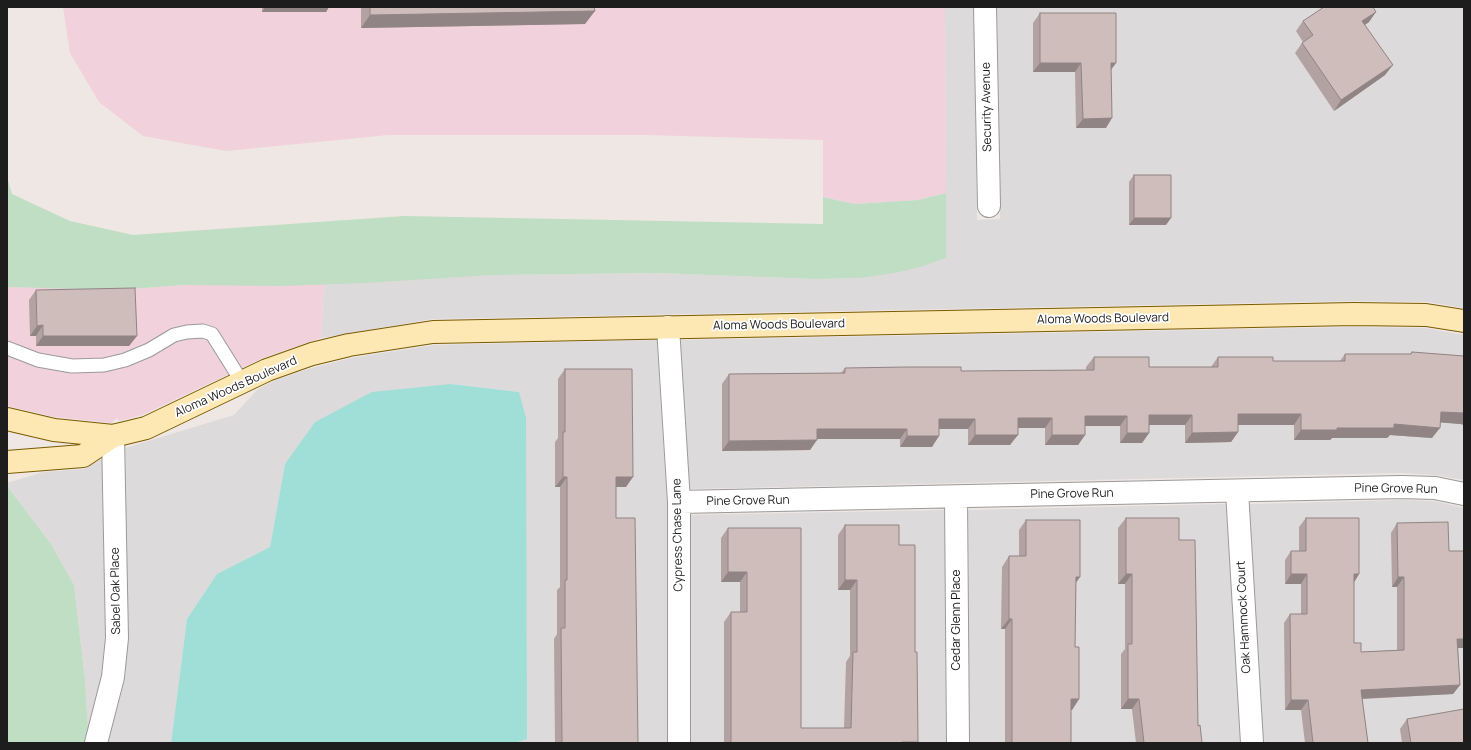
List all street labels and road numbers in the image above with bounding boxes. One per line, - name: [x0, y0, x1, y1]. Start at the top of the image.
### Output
- street label: Security Avenue: [979, 62, 995, 152]
- street label: Aloma Woods Boulevard: [1037, 311, 1169, 327]
- street label: Aloma Woods Boulevard: [713, 317, 845, 333]
- street label: Aloma Woods Boulevard: [173, 354, 299, 420]
- street label: Cypress Chase Lane: [670, 478, 686, 592]
- street label: Pine Grove Run: [1354, 481, 1438, 497]
- street label: Pine Grove Run: [1030, 486, 1114, 502]
- street label: Pine Grove Run: [706, 493, 790, 509]
- street label: Sabel Oak Place: [108, 547, 124, 635]
- street label: Oak Hammock Court: [1234, 560, 1254, 674]
- street label: Cedar Glenn Place: [950, 569, 964, 671]

